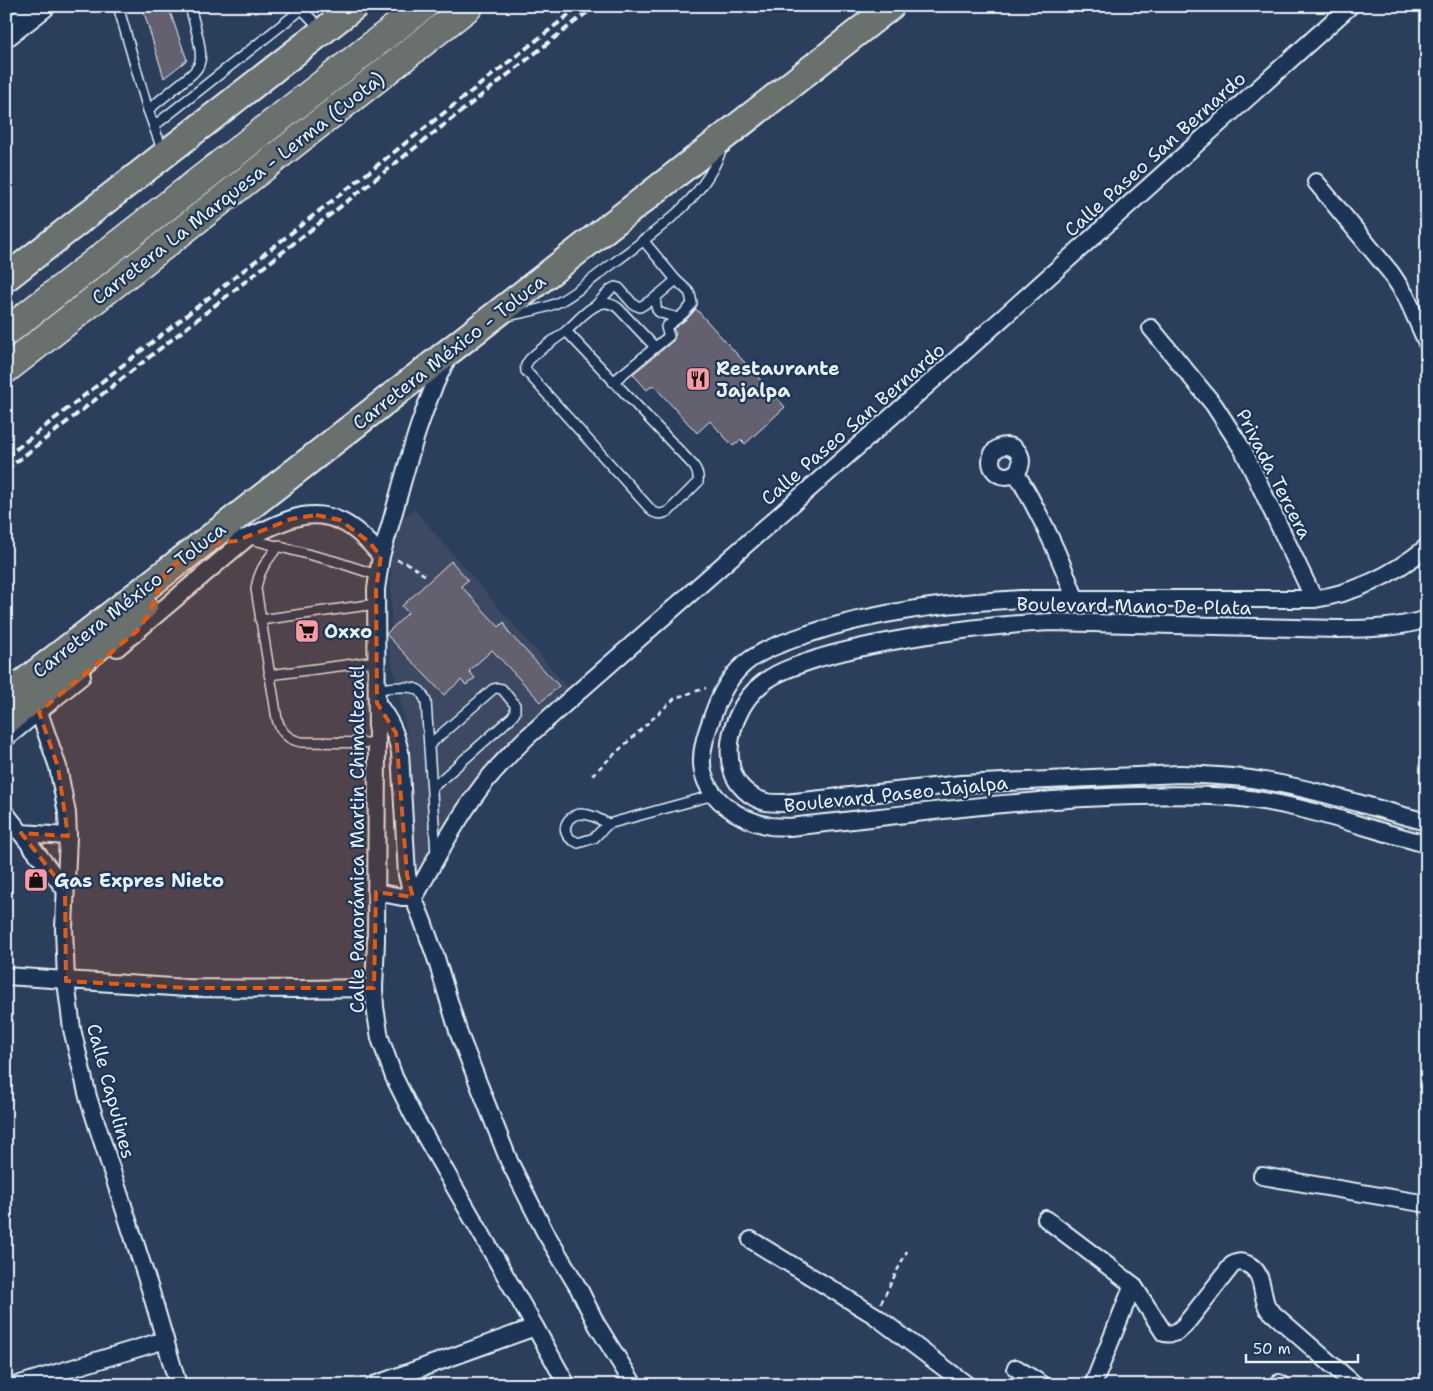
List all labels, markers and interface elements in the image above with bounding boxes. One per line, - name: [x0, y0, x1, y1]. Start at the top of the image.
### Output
- street label: Carretera La Marquesa - Lerma (Cuota): [87, 66, 389, 310]
- street label: Calle Paseo San Bernardo: [1059, 66, 1251, 242]
- street label: Carretera México - Toluca: [347, 269, 551, 435]
- street label: Calle Paseo San Bernardo: [756, 337, 950, 511]
- place label: Restaurante Jajalpa: [716, 356, 840, 403]
- restaurant icon: Restaurante Jajalpa: [685, 366, 711, 392]
- street label: Privada Tercera: [1230, 405, 1318, 544]
- street label: Carretera México - Toluca: [27, 517, 231, 683]
- street label: Boulevard Mano De Plata: [1016, 591, 1252, 621]
- supermarket icon: Oxxo: [294, 618, 320, 644]
- place label: Oxxo: [324, 619, 372, 644]
- street label: Calle Panorámica Martin Chimaltecatl: [345, 664, 370, 1013]
- street label: Boulevard Paseo Jajalpa: [783, 770, 1009, 818]
- shop icon: Gas Expres Nieto: [23, 867, 49, 893]
- place label: Gas Expres Nieto: [54, 868, 224, 893]
- street label: Calle Capulines: [81, 1021, 141, 1161]
- scale bar: [1246, 1331, 1358, 1363]
- text: 50 m: [1253, 1339, 1291, 1359]

